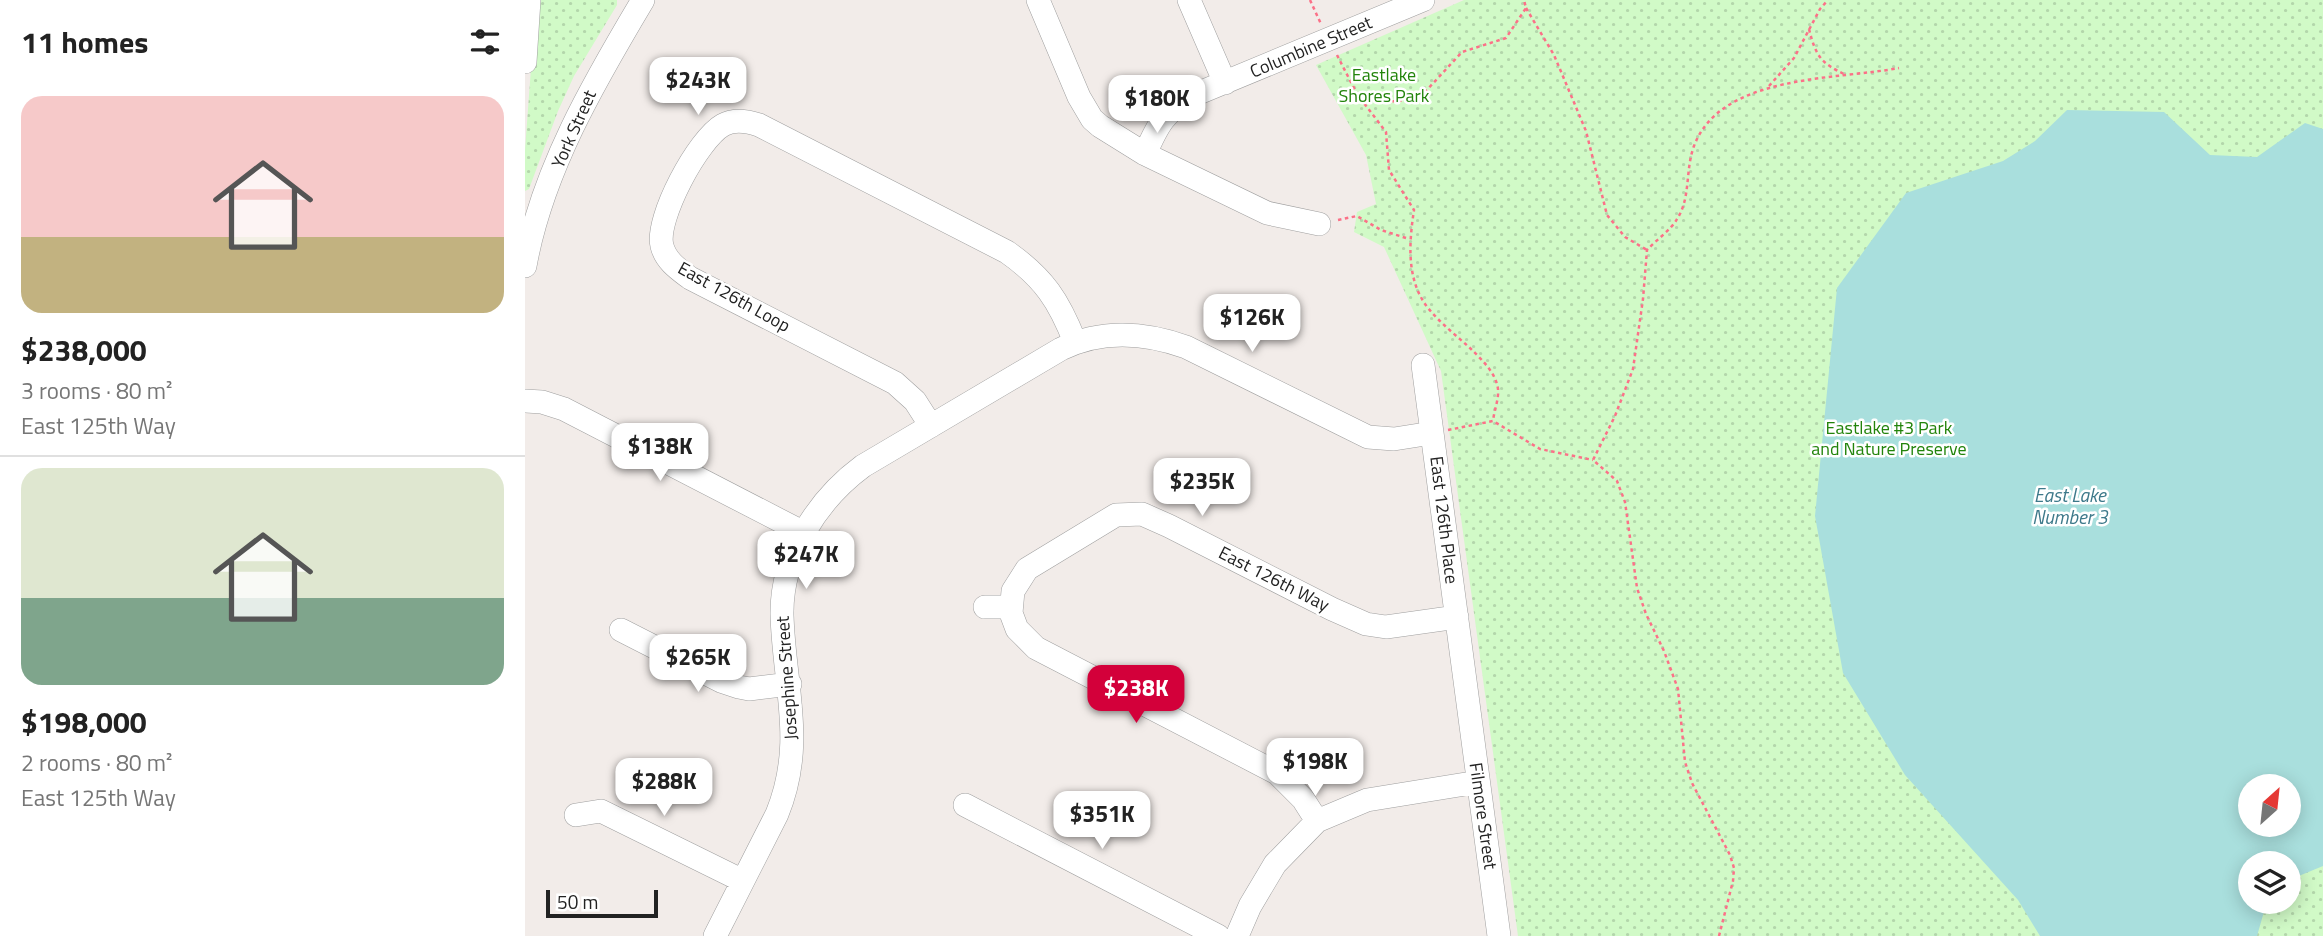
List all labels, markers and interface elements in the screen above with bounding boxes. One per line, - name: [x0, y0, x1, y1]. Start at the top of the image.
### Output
- street label: Columbine Street: [1246, 8, 1377, 84]
- text: 11 homes: [21, 19, 148, 65]
- icon: filters: [466, 23, 504, 61]
- pin: $243K: [649, 58, 747, 117]
- park label: Eastlake Shores Park: [1339, 61, 1430, 109]
- text: $243K: [665, 62, 731, 97]
- pin: $180K: [1108, 76, 1206, 135]
- text: $180K: [1124, 80, 1190, 115]
- street label: York Street: [544, 85, 603, 172]
- icon: home: [200, 142, 326, 268]
- street label: East 126th Loop: [673, 254, 795, 339]
- pin: $126K: [1203, 294, 1301, 354]
- text: $126K: [1219, 299, 1285, 334]
- text: $238,000: [21, 327, 147, 373]
- text: 3 rooms · 80 m²: [21, 373, 172, 408]
- text: East 125th Way: [21, 408, 176, 443]
- park label: Eastlake #3 Park and Nature Preserve: [1811, 414, 1967, 462]
- pin: $138K: [611, 424, 709, 483]
- text: $138K: [627, 428, 693, 463]
- street label: East 126th Place: [1423, 455, 1466, 585]
- pin: $235K: [1153, 458, 1251, 518]
- text: $235K: [1169, 463, 1235, 498]
- water label: East Lake Number 3: [2032, 480, 2109, 531]
- icon: home: [200, 514, 326, 640]
- pin: $247K: [757, 532, 855, 591]
- text: $247K: [773, 536, 839, 571]
- street label: East 126th Way: [1214, 539, 1335, 618]
- street label: Josephine Street: [769, 614, 804, 741]
- pin: $265K: [649, 634, 747, 694]
- text: $265K: [665, 639, 731, 674]
- pin: $238K: [1087, 666, 1185, 725]
- text: $238K: [1103, 670, 1169, 705]
- text: $198,000: [21, 699, 147, 745]
- pin: $198K: [1266, 738, 1364, 798]
- text: $198K: [1282, 743, 1348, 778]
- text: 2 rooms · 80 m²: [21, 745, 172, 780]
- pin: $288K: [615, 758, 713, 818]
- street label: Filmore Street: [1463, 761, 1504, 872]
- text: $288K: [631, 763, 697, 798]
- north arrow: [2238, 774, 2301, 836]
- map controls: [2238, 774, 2301, 914]
- text: East 125th Way: [21, 780, 176, 815]
- pin: $351K: [1053, 792, 1151, 851]
- text: $351K: [1069, 796, 1135, 831]
- button: layers: [2238, 851, 2301, 914]
- scale bar: [546, 887, 658, 919]
- text: 50 m: [557, 887, 598, 916]

